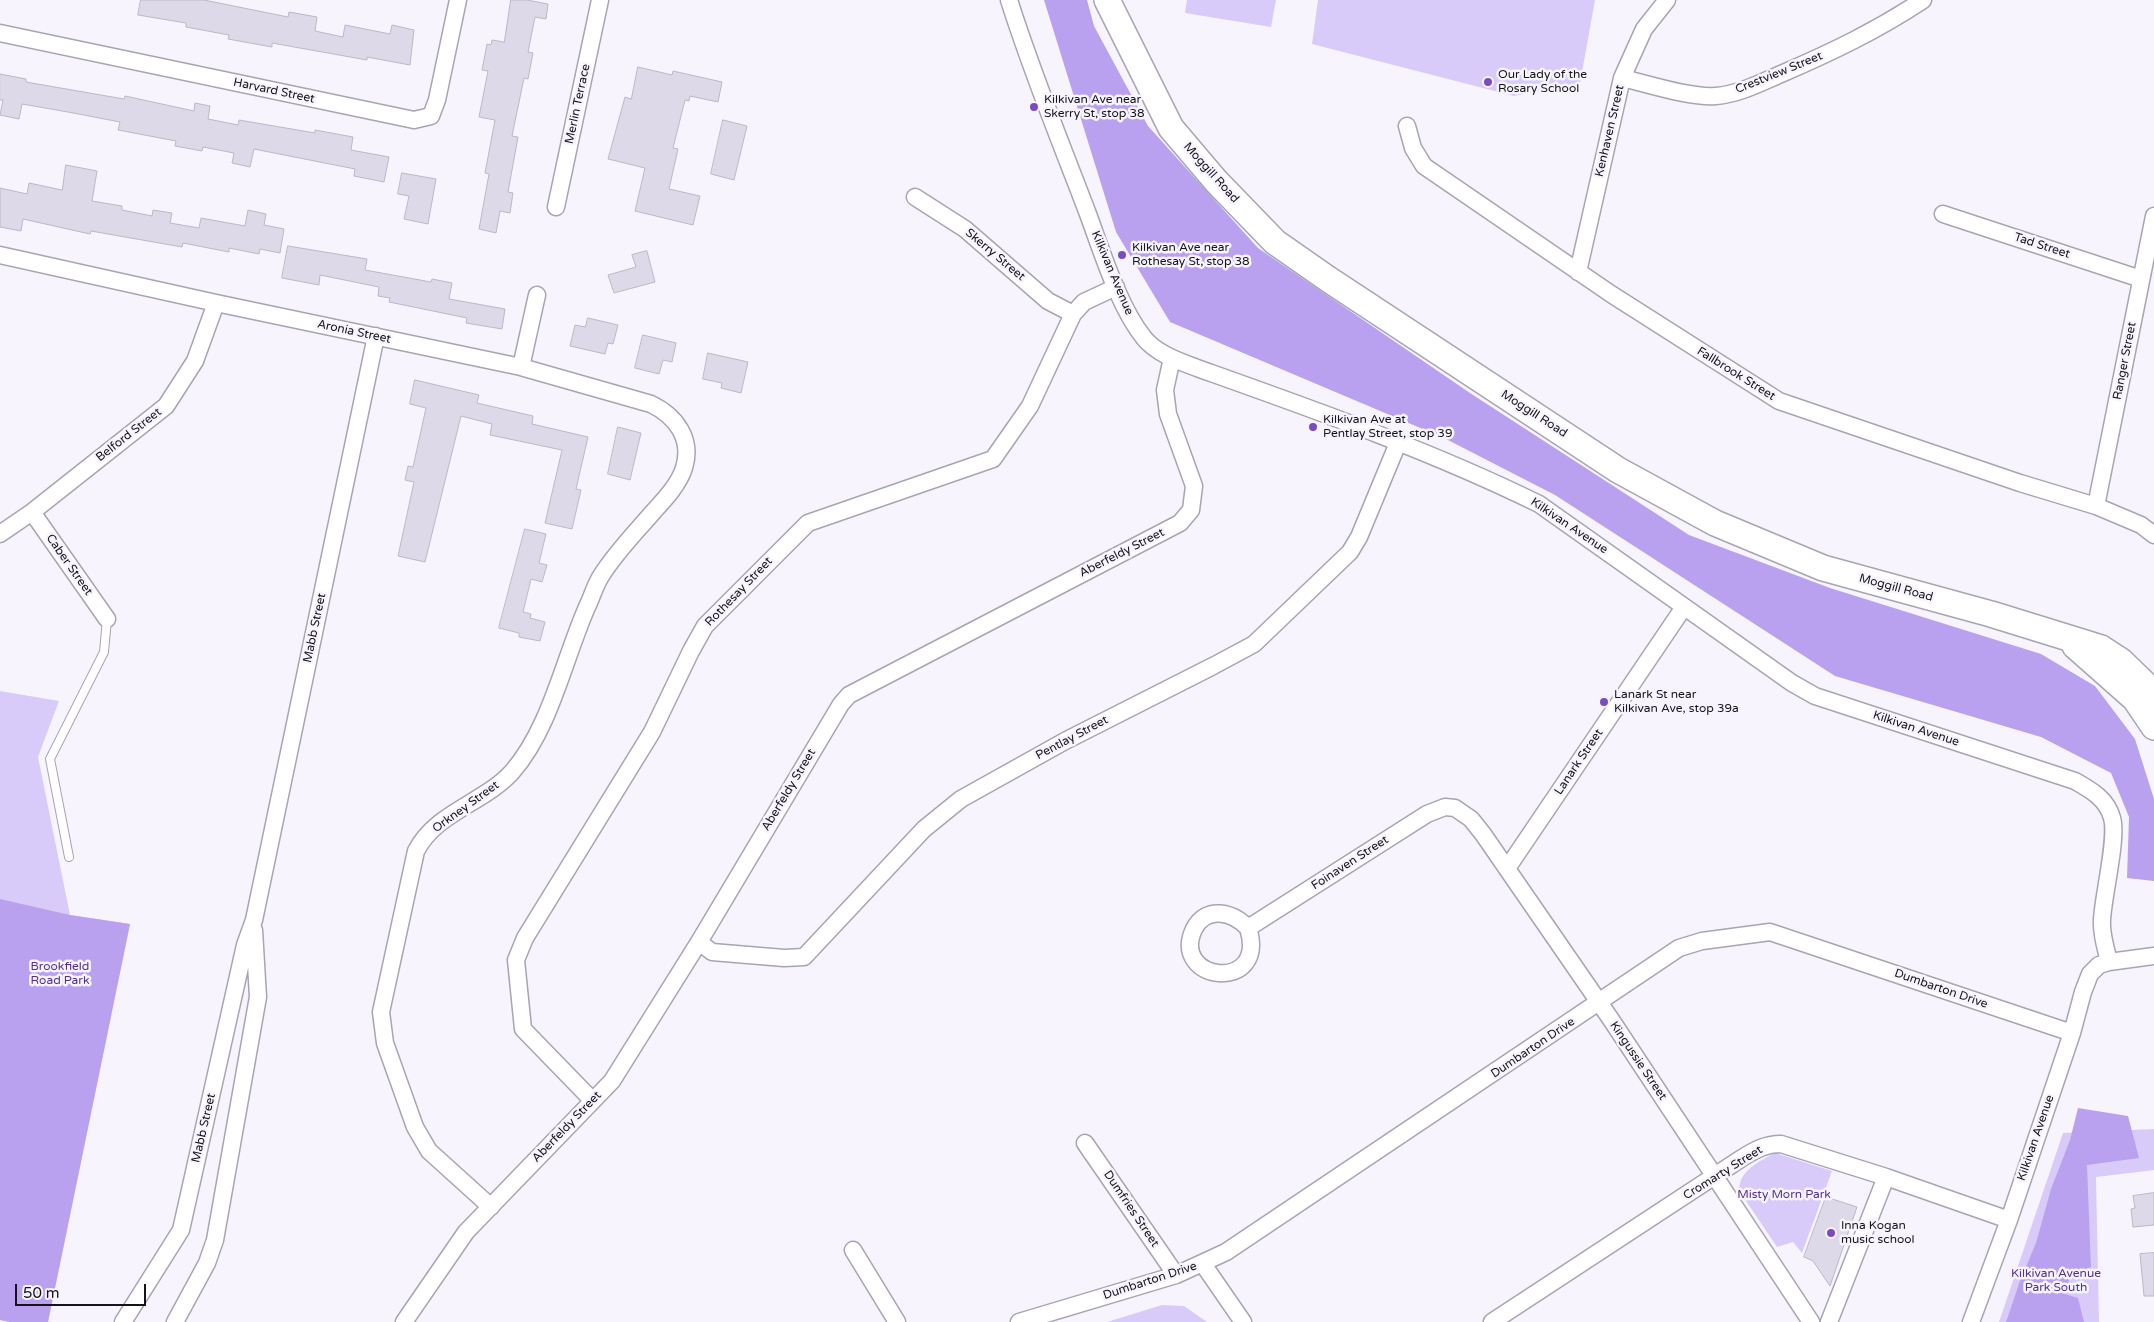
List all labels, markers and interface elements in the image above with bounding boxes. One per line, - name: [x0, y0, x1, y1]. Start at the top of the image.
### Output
- street label: Crestview Street: [1733, 49, 1825, 97]
- street label: Merlin Terrace: [562, 63, 594, 145]
- place label: Our Lady of the Rosary School: [1498, 68, 1587, 96]
- street label: Harvard Street: [232, 75, 316, 107]
- marker: Our Lady of the Rosary School: [1482, 76, 1494, 88]
- street label: Kenhaven Street: [1592, 84, 1628, 178]
- place label: Kilkivan Ave near Skerry St, stop 38: [1044, 93, 1144, 121]
- marker: Kilkivan Ave near Skerry St, stop 38: [1028, 101, 1040, 113]
- street label: Moggill Road: [1180, 140, 1242, 206]
- street label: Skerry Street: [962, 226, 1028, 284]
- street label: Kilkivan Avenue: [1088, 229, 1136, 317]
- street label: Tad Street: [2012, 230, 2072, 262]
- place label: Kilkivan Ave near Rothesay St, stop 38: [1132, 241, 1250, 269]
- marker: Kilkivan Ave near Rothesay St, stop 38: [1116, 249, 1128, 261]
- street label: Aronia Street: [316, 317, 392, 347]
- street label: Ranger Street: [2110, 321, 2140, 401]
- street label: Fallbrook Street: [1694, 344, 1778, 404]
- street label: Moggill Road: [1498, 387, 1570, 441]
- street label: Belford Street: [93, 405, 165, 465]
- place label: Kilkivan Ave at Pentlay Street, stop 39: [1323, 413, 1452, 441]
- marker: Kilkivan Ave at Pentlay Street, stop 39: [1307, 421, 1319, 433]
- street label: Kilkivan Avenue: [1528, 495, 1610, 557]
- street label: Aberfeldy Street: [1077, 525, 1167, 581]
- street label: Caber Street: [43, 532, 95, 598]
- street label: Rothesay Street: [702, 554, 776, 630]
- street label: Moggill Road: [1857, 571, 1935, 605]
- street label: Mabb Street: [301, 592, 329, 664]
- place label: Lanark St near Kilkivan Ave, stop 39a: [1614, 688, 1739, 716]
- marker: Lanark St near Kilkivan Ave, stop 39a: [1598, 696, 1610, 708]
- street label: Kilkivan Avenue: [1871, 708, 1961, 750]
- street label: Pentlay Street: [1033, 713, 1111, 763]
- street label: Lanark Street: [1552, 726, 1606, 798]
- street label: Aberfeldy Street: [759, 746, 819, 834]
- street label: Orkney Street: [430, 778, 502, 836]
- street label: Foinaven Street: [1309, 833, 1391, 893]
- park label: Brookfield Road Park: [31, 960, 89, 988]
- street label: Dumbarton Drive: [1892, 966, 1990, 1012]
- street label: Dumbarton Drive: [1488, 1015, 1578, 1081]
- street label: Kingussie Street: [1606, 1019, 1670, 1103]
- street label: Aberfeldy Street: [529, 1088, 605, 1166]
- street label: Mabb Street: [189, 1092, 219, 1164]
- street label: Kilkivan Avenue: [2015, 1093, 2057, 1183]
- street label: Cromarty Street: [1681, 1143, 1765, 1203]
- street label: Dumfries Street: [1100, 1168, 1162, 1250]
- park label: Misty Morn Park: [1737, 1188, 1831, 1202]
- place label: Inna Kogan music school: [1841, 1219, 1915, 1247]
- marker: Inna Kogan music school: [1825, 1227, 1837, 1239]
- street label: Dumbarton Drive: [1101, 1259, 1199, 1303]
- park label: Kilkivan Avenue Park South: [2011, 1267, 2101, 1295]
- scale bar: [18, 1274, 149, 1306]
- text: 50 m: [23, 1284, 60, 1302]

